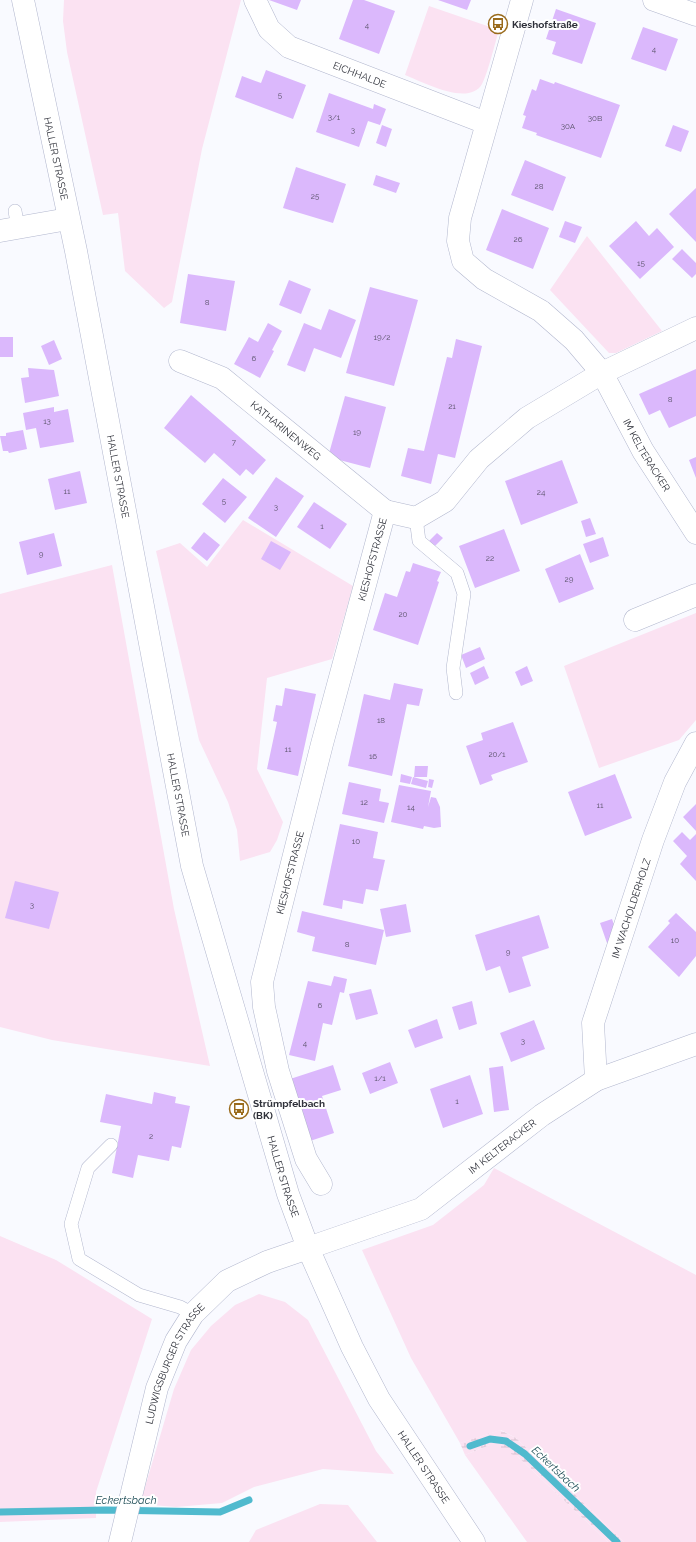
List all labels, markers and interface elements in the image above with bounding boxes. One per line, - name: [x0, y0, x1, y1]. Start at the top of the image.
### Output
- bus stop icon: Kieshofstraße: [487, 13, 509, 35]
- place label: Kieshofstraße: [512, 19, 578, 30]
- house number: 4: [365, 20, 370, 30]
- house number: 4: [652, 44, 657, 54]
- street label: EICHHALDE: [331, 60, 388, 90]
- house number: 5: [278, 90, 283, 100]
- house number: 3/1: [328, 112, 341, 122]
- house number: 30B: [588, 113, 602, 123]
- street label: HALLER STRASSE: [42, 116, 70, 201]
- house number: 30A: [561, 121, 576, 131]
- house number: 3: [351, 125, 355, 135]
- house number: 28: [535, 181, 544, 191]
- house number: 25: [311, 191, 320, 201]
- house number: 26: [514, 234, 523, 244]
- house number: 15: [637, 258, 646, 268]
- house number: 8: [205, 297, 210, 307]
- house number: 19/2: [374, 332, 390, 342]
- house number: 6: [252, 353, 257, 363]
- house number: 8: [668, 394, 673, 404]
- street label: KATHARINENWEG: [249, 399, 323, 462]
- house number: 21: [448, 401, 456, 411]
- house number: 13: [43, 416, 51, 426]
- street label: IM KELTERACKER: [621, 417, 673, 494]
- house number: 19: [353, 427, 361, 437]
- street label: HALLER STRASSE: [105, 434, 131, 519]
- house number: 7: [232, 437, 237, 447]
- house number: 11: [64, 486, 71, 496]
- house number: 24: [537, 487, 546, 497]
- house number: 5: [222, 496, 227, 506]
- house number: 3: [274, 502, 278, 512]
- street label: KIESHOFSTRASSE: [356, 517, 389, 602]
- house number: 1: [320, 521, 324, 531]
- house number: 9: [39, 549, 44, 559]
- house number: 22: [486, 553, 494, 563]
- house number: 29: [565, 574, 574, 584]
- house number: 20: [398, 609, 408, 619]
- house number: 18: [377, 715, 385, 725]
- house number: 11: [285, 744, 292, 754]
- house number: 20/1: [488, 749, 506, 759]
- house number: 16: [369, 751, 377, 761]
- street label: HALLER STRASSE: [165, 752, 191, 838]
- house number: 12: [360, 797, 368, 807]
- house number: 11: [597, 800, 604, 810]
- house number: 14: [407, 802, 416, 812]
- street label: KIESHOFSTRASSE: [274, 830, 306, 915]
- house number: 10: [352, 836, 360, 846]
- street label: IM WACHOLDERHOLZ: [610, 857, 653, 960]
- house number: 3: [30, 900, 34, 910]
- house number: 10: [671, 935, 679, 945]
- house number: 8: [345, 939, 350, 949]
- house number: 9: [506, 947, 511, 957]
- house number: 6: [318, 1000, 323, 1010]
- house number: 3: [521, 1036, 525, 1046]
- house number: 4: [303, 1038, 308, 1048]
- house number: 1/1: [374, 1073, 386, 1083]
- house number: 1: [455, 1096, 459, 1106]
- bus stop icon: Strümpfelbach (BK): [228, 1098, 250, 1120]
- place label: Strümpfelbach (BK): [253, 1098, 325, 1121]
- street label: IM KELTERACKER: [466, 1117, 538, 1176]
- house number: 2: [149, 1131, 153, 1141]
- street label: HALLER STRASSE: [265, 1135, 301, 1219]
- street label: LUDWIGSBURGER STRASSE: [144, 1301, 207, 1425]
- street label: HALLER STRASSE: [396, 1429, 452, 1505]
- water label: Eckertsbach: [529, 1444, 582, 1495]
- water label: Eckertsbach: [95, 1494, 157, 1507]

